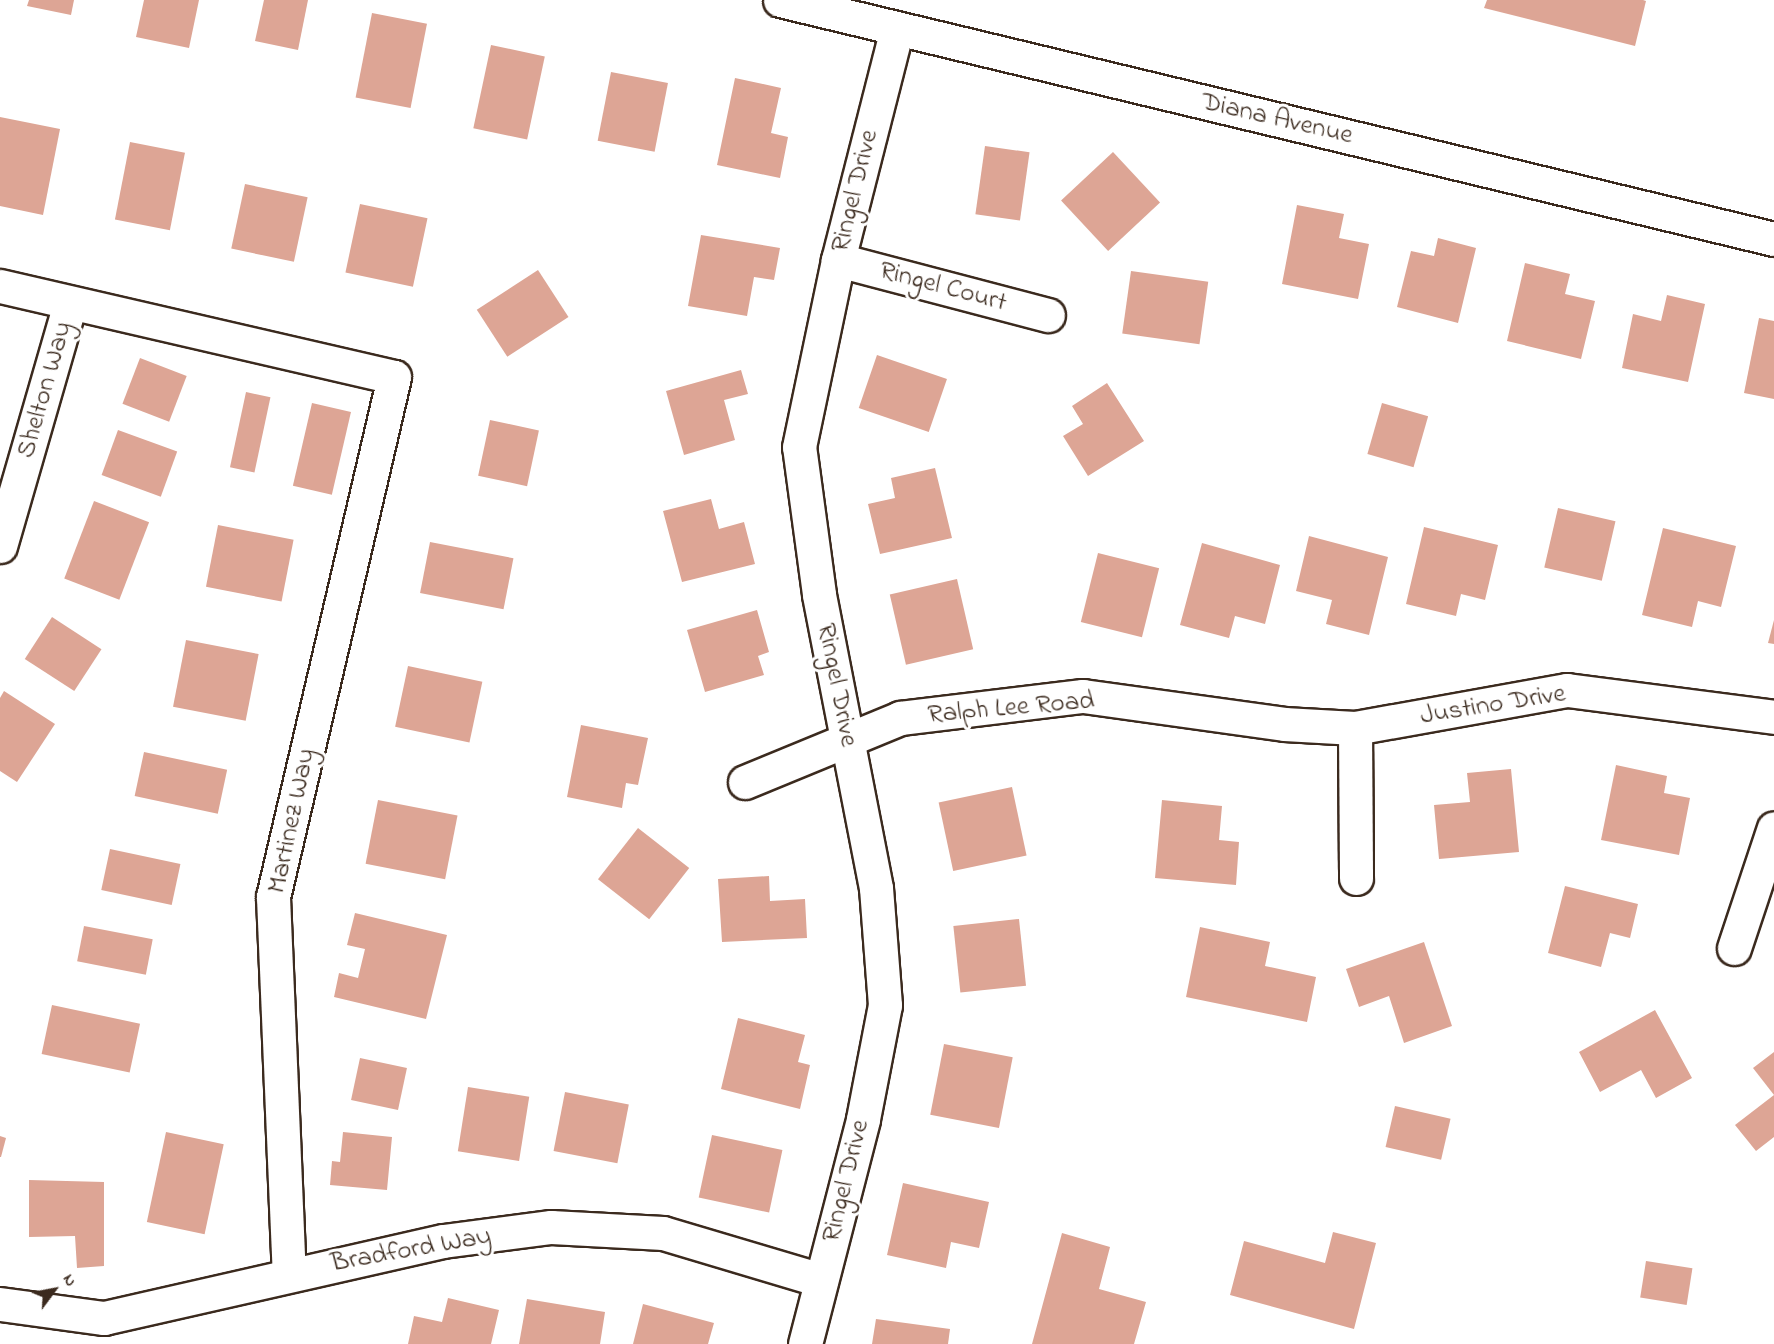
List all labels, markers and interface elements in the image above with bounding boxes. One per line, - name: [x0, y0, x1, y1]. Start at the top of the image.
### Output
- street label: Diana Avenue: [1198, 86, 1356, 152]
- street label: Ringel Drive: [824, 126, 886, 256]
- street label: Ringel Court: [876, 254, 1010, 320]
- street label: Shelton Way: [10, 318, 80, 462]
- street label: Ringel Drive: [809, 621, 865, 749]
- street label: Justino Drive: [1418, 678, 1568, 732]
- street label: Ralph Lee Road: [926, 685, 1096, 731]
- street label: Martinez Way: [261, 746, 323, 896]
- street label: Ringel Drive: [815, 1116, 877, 1246]
- street label: Bradford Way: [328, 1220, 494, 1280]
- north arrow: [24, 1260, 84, 1320]
- text: N: [56, 1270, 82, 1291]

